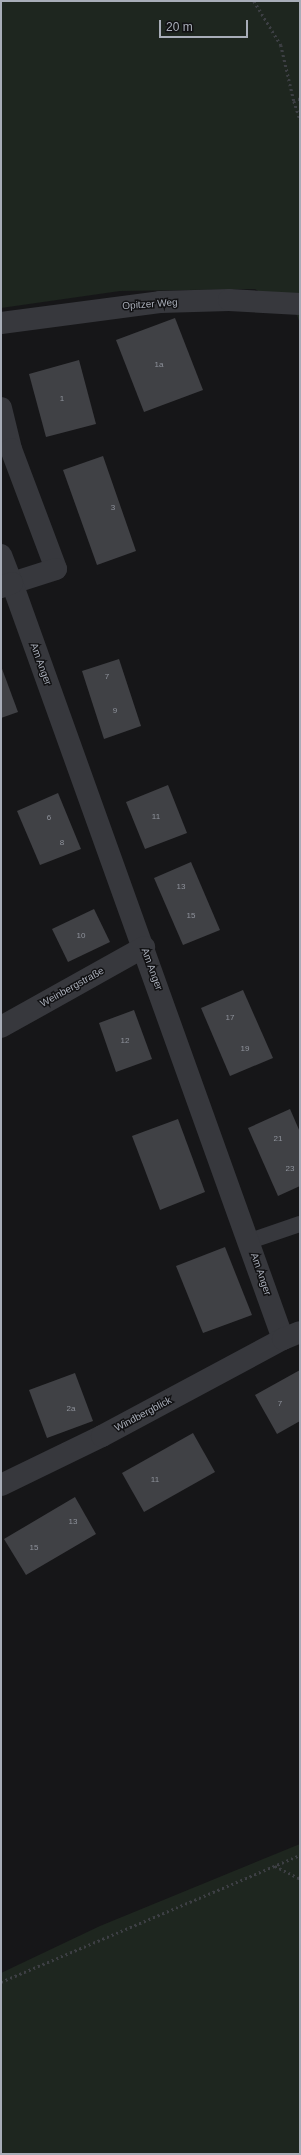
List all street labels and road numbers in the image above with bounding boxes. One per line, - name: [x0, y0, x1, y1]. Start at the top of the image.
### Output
- street label: Opitzer Weg: [122, 296, 178, 312]
- street label: Am Anger: [28, 641, 54, 687]
- street label: Am Anger: [139, 946, 165, 992]
- street label: Weinbergstraße: [38, 965, 106, 1009]
- street label: Am Anger: [248, 1251, 274, 1297]
- street label: Windbergblick: [112, 1394, 174, 1434]

